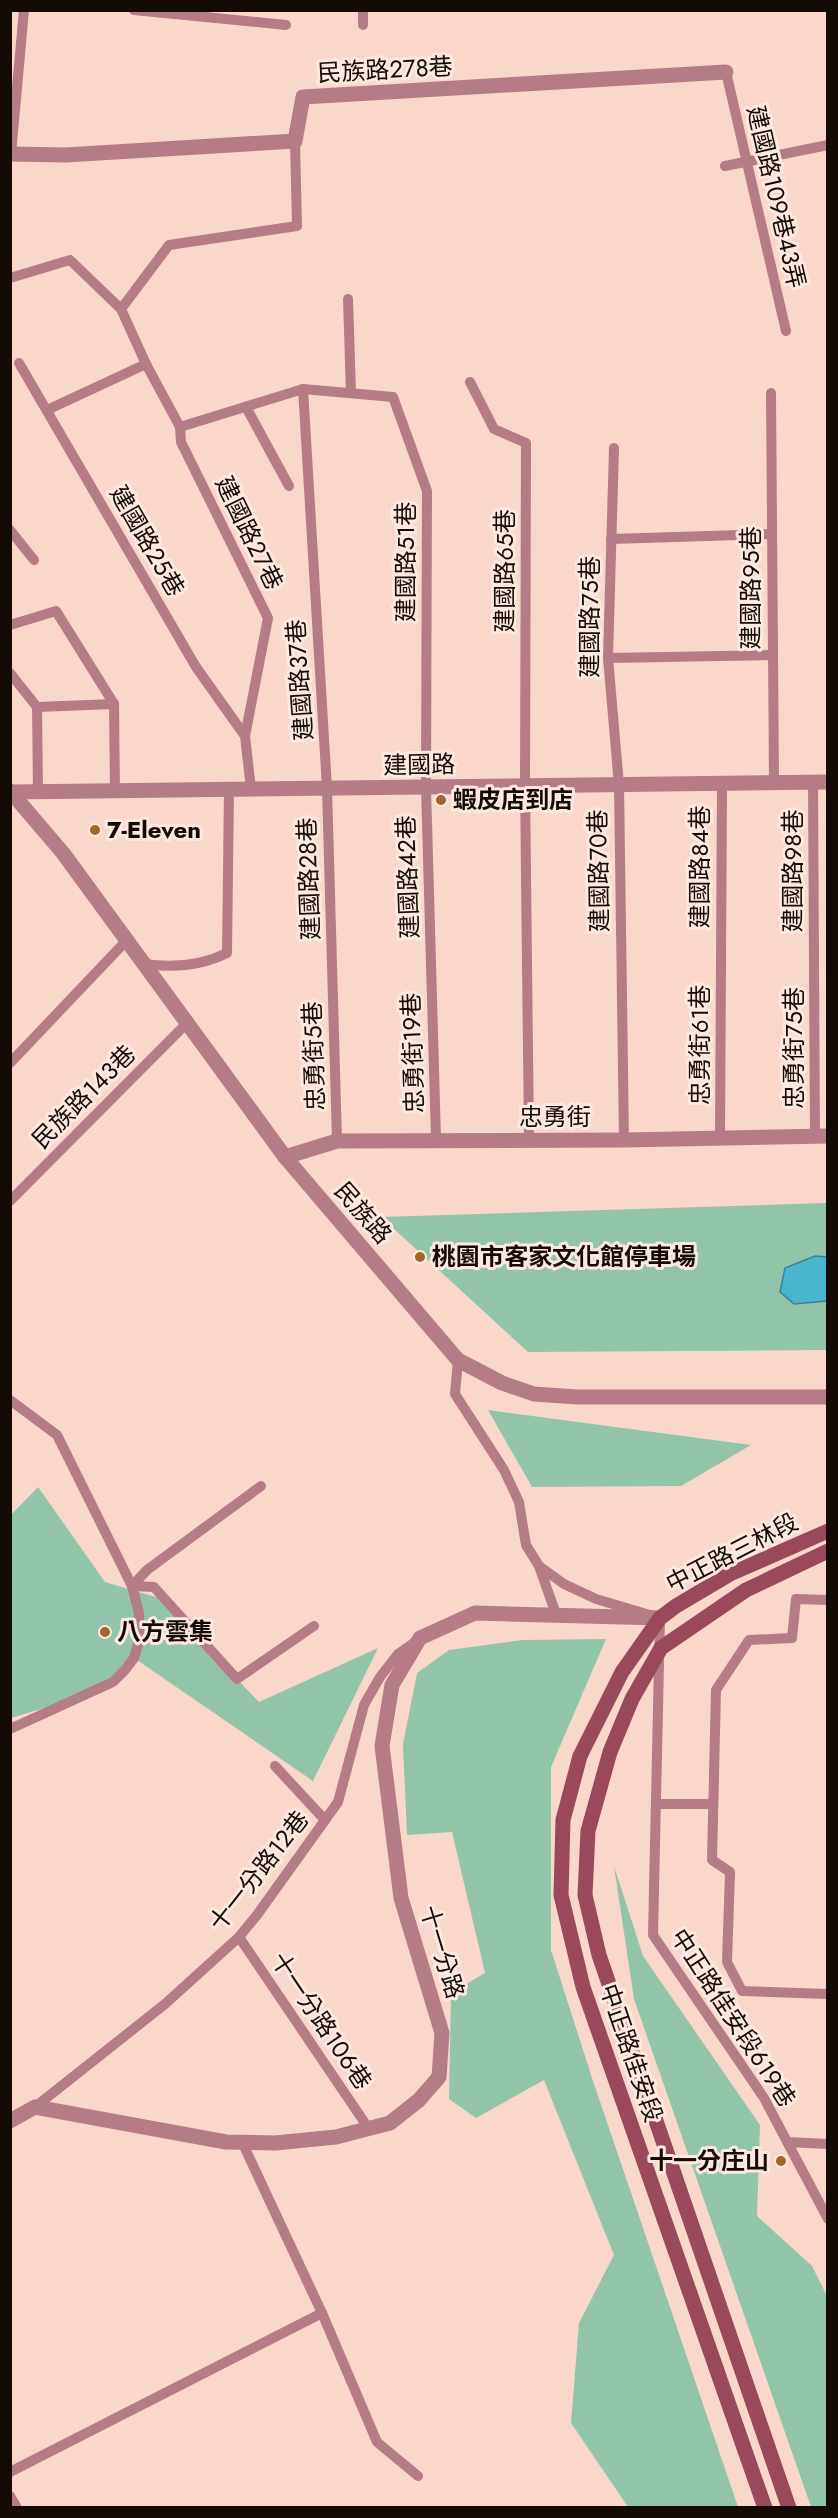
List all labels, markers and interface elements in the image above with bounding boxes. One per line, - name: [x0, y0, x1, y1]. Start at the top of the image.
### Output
- street label: 民族路278巷: [316, 48, 453, 91]
- street label: 建國路109巷43弄: [739, 102, 814, 292]
- street label: 建國路27巷: [207, 470, 292, 595]
- street label: 建國路25巷: [101, 479, 193, 603]
- street label: 建國路51巷: [388, 502, 423, 622]
- street label: 建國路65巷: [487, 509, 522, 633]
- street label: 建國路95巷: [733, 526, 768, 650]
- street label: 建國路75巷: [572, 556, 607, 678]
- street label: 建國路37巷: [278, 618, 321, 742]
- street label: 建國路: [383, 746, 455, 783]
- place label: 蝦皮店到店: [453, 782, 573, 817]
- marker: 蝦皮店到店: [434, 793, 448, 807]
- street label: 建國路84巷: [682, 805, 717, 929]
- street label: 建國路70巷: [580, 809, 617, 933]
- street label: 建國路98巷: [775, 810, 810, 932]
- place label: 7-Eleven: [107, 812, 201, 847]
- street label: 建國路42巷: [388, 815, 427, 939]
- street label: 建國路28巷: [289, 817, 328, 941]
- marker: 7-Eleven: [88, 823, 102, 837]
- street label: 忠勇街61巷: [682, 985, 717, 1105]
- street label: 忠勇街75巷: [776, 987, 811, 1109]
- street label: 忠勇街19巷: [393, 992, 432, 1114]
- street label: 忠勇街5巷: [294, 1001, 333, 1111]
- street label: 民族路143巷: [24, 1037, 143, 1156]
- street label: 忠勇街: [519, 1099, 591, 1134]
- street label: 民族路: [327, 1174, 400, 1251]
- place label: 桃園市客家文化館停車場: [432, 1239, 696, 1274]
- marker: 桃園市客家文化館停車場: [413, 1250, 427, 1264]
- street label: 中正路三林段: [660, 1504, 804, 1601]
- place label: 八方雲集: [117, 1614, 213, 1649]
- marker: 八方雲集: [98, 1625, 112, 1639]
- street label: 十一分路12巷: [200, 1803, 317, 1938]
- street label: 十一分路: [412, 1901, 473, 2003]
- street label: 中正路佳安段619巷: [663, 1922, 804, 2114]
- street label: 十一分路106巷: [262, 1945, 380, 2096]
- street label: 中正路佳安段: [591, 1979, 671, 2127]
- place label: 十一分庄山: [649, 2143, 769, 2178]
- marker: 十一分庄山: [774, 2154, 788, 2168]

